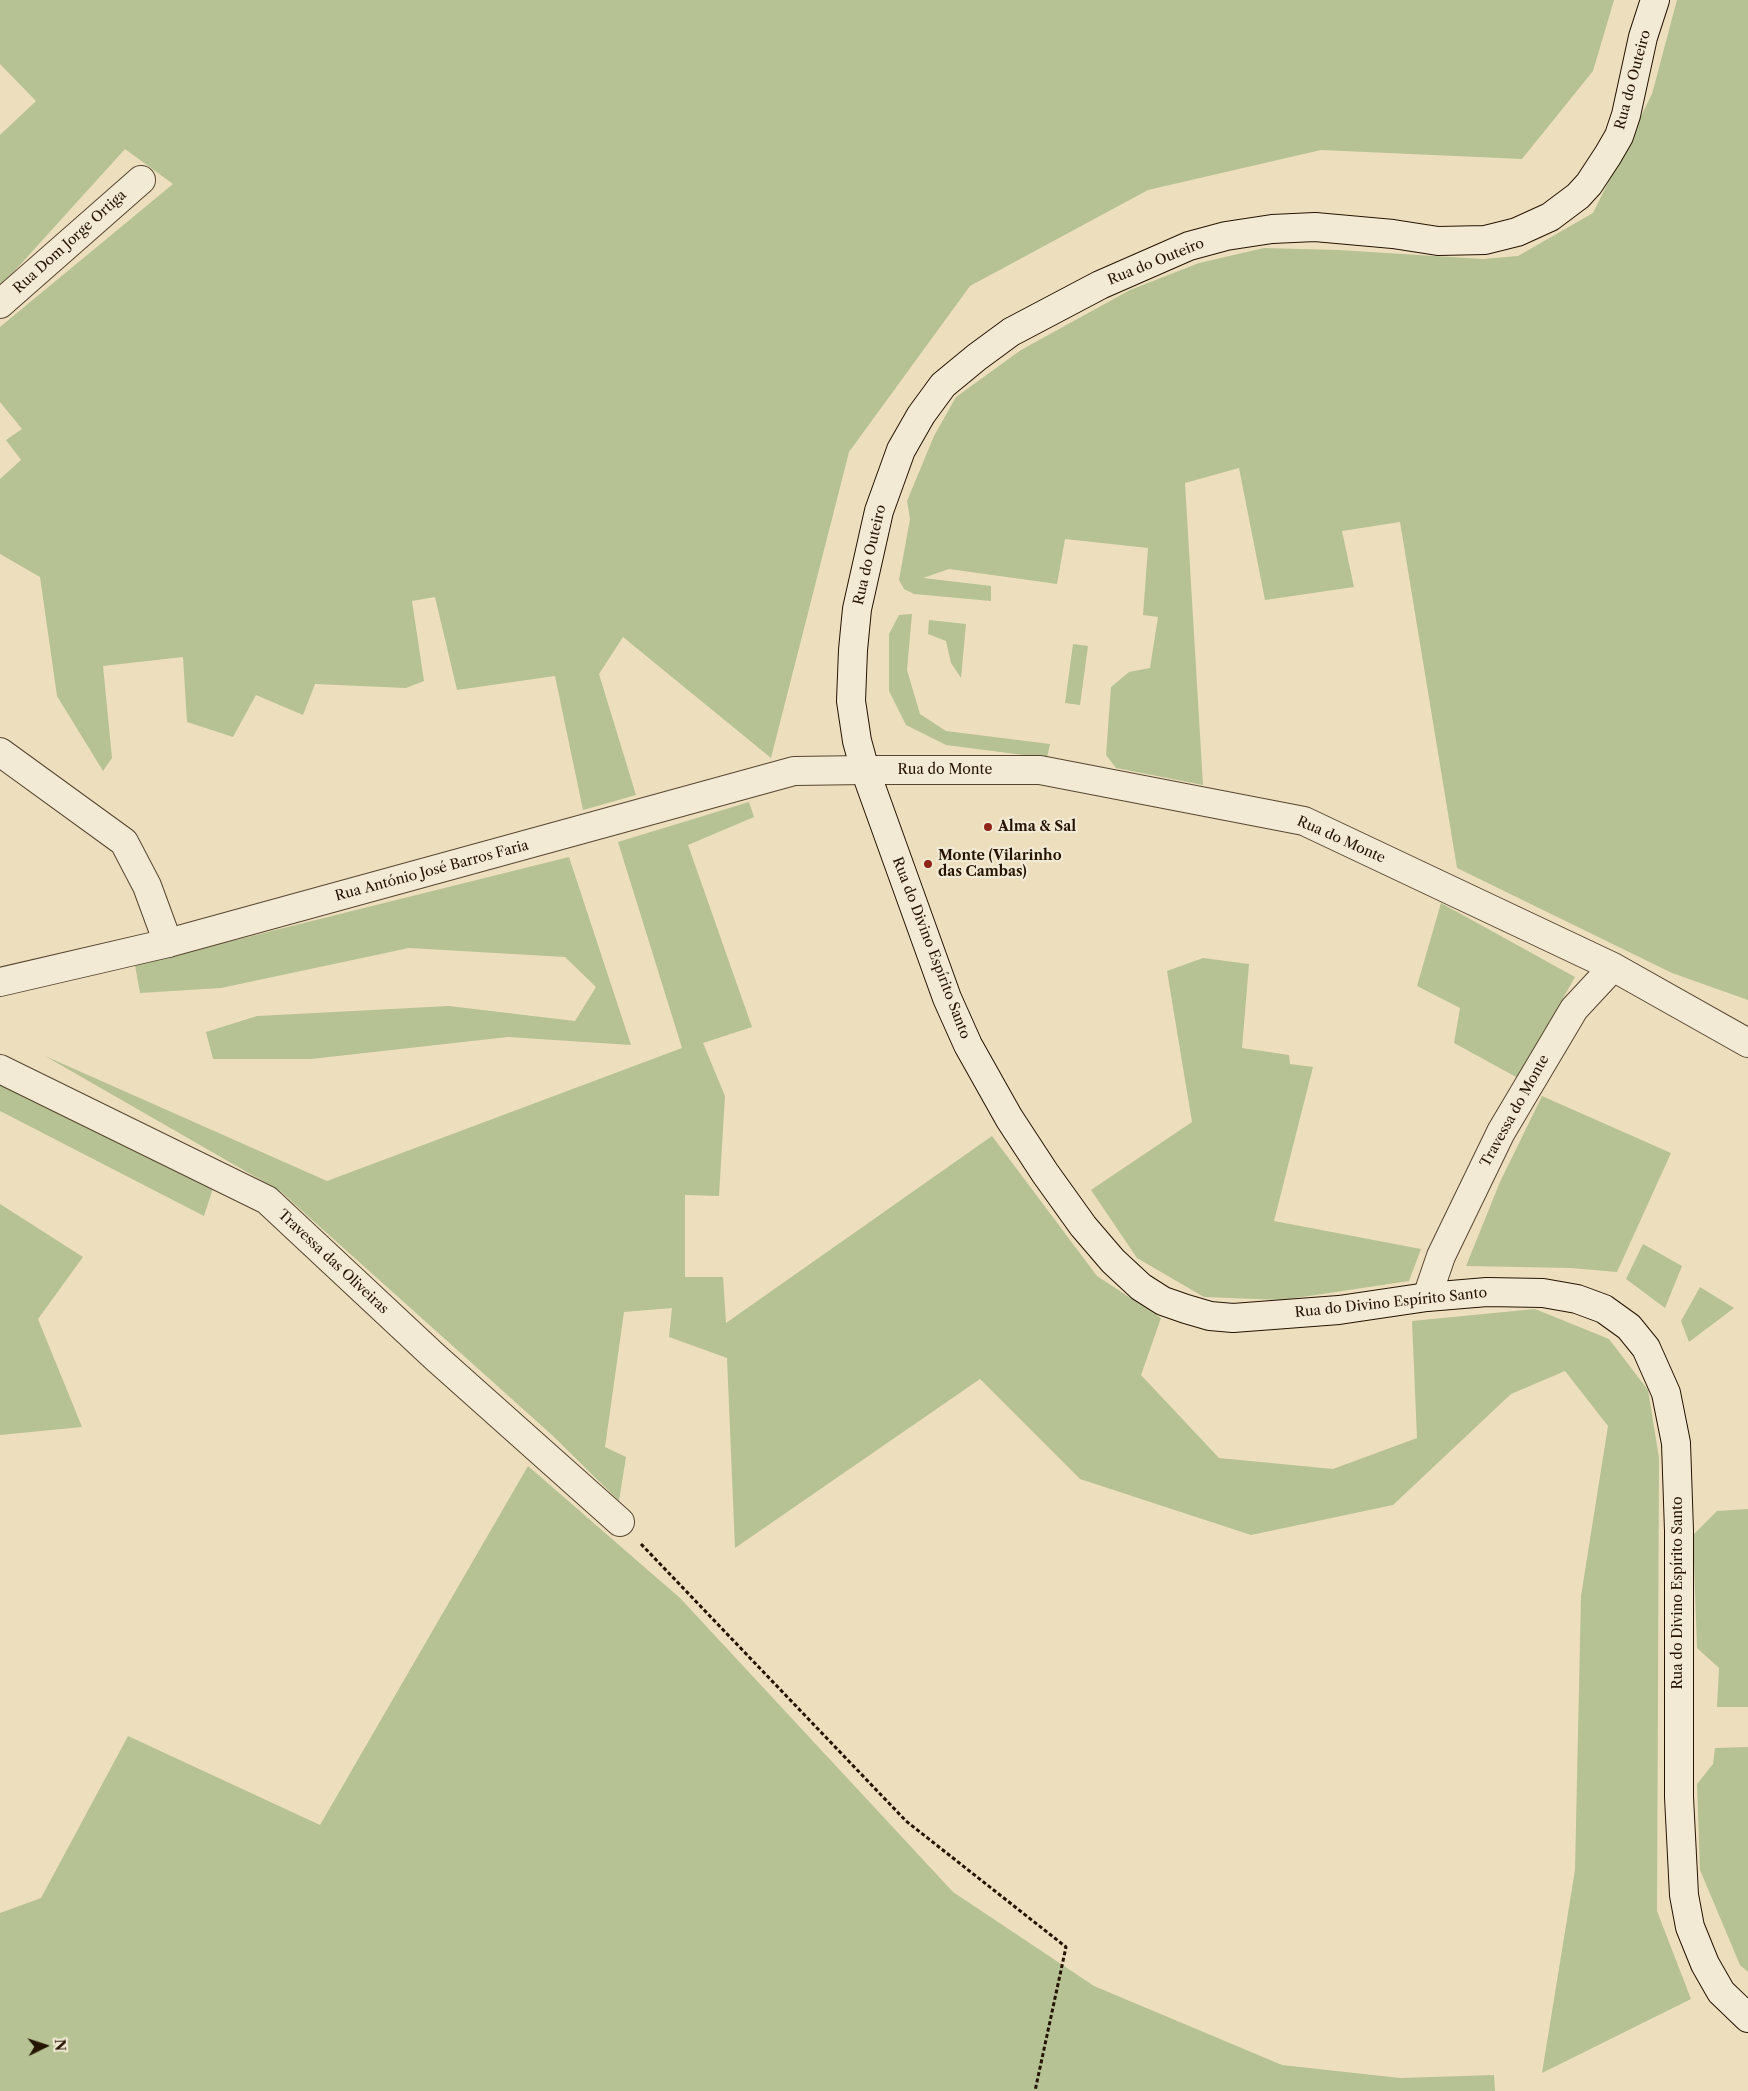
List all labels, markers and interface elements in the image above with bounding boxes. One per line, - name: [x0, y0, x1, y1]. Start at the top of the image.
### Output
- street label: Rua do Outeiro: [1612, 28, 1654, 132]
- street label: Rua Dom Jorge Ortiga: [10, 187, 130, 297]
- street label: Rua do Outeiro: [1105, 235, 1207, 289]
- street label: Rua do Outeiro: [850, 503, 890, 607]
- street label: Rua do Monte: [898, 762, 992, 778]
- street label: Rua do Monte: [1294, 813, 1388, 867]
- place label: Alma & Sal: [998, 819, 1076, 835]
- marker: Alma & Sal: [982, 821, 994, 833]
- street label: Rua António José Barros Faria: [333, 837, 531, 905]
- place label: Monte (Vilarinho das Cambas): [938, 848, 1062, 880]
- street label: Rua do Divino Espírito Santo: [889, 855, 973, 1041]
- marker: Monte (Vilarinho das Cambas): [922, 858, 934, 870]
- street label: Travessa do Monte: [1477, 1052, 1553, 1170]
- street label: Travessa das Oliveiras: [274, 1206, 392, 1318]
- street label: Rua do Divino Espírito Santo: [1294, 1285, 1488, 1321]
- street label: Rua do Divino Espírito Santo: [1670, 1496, 1686, 1690]
- north arrow: [20, 2021, 70, 2071]
- text: N: [51, 2038, 69, 2052]

